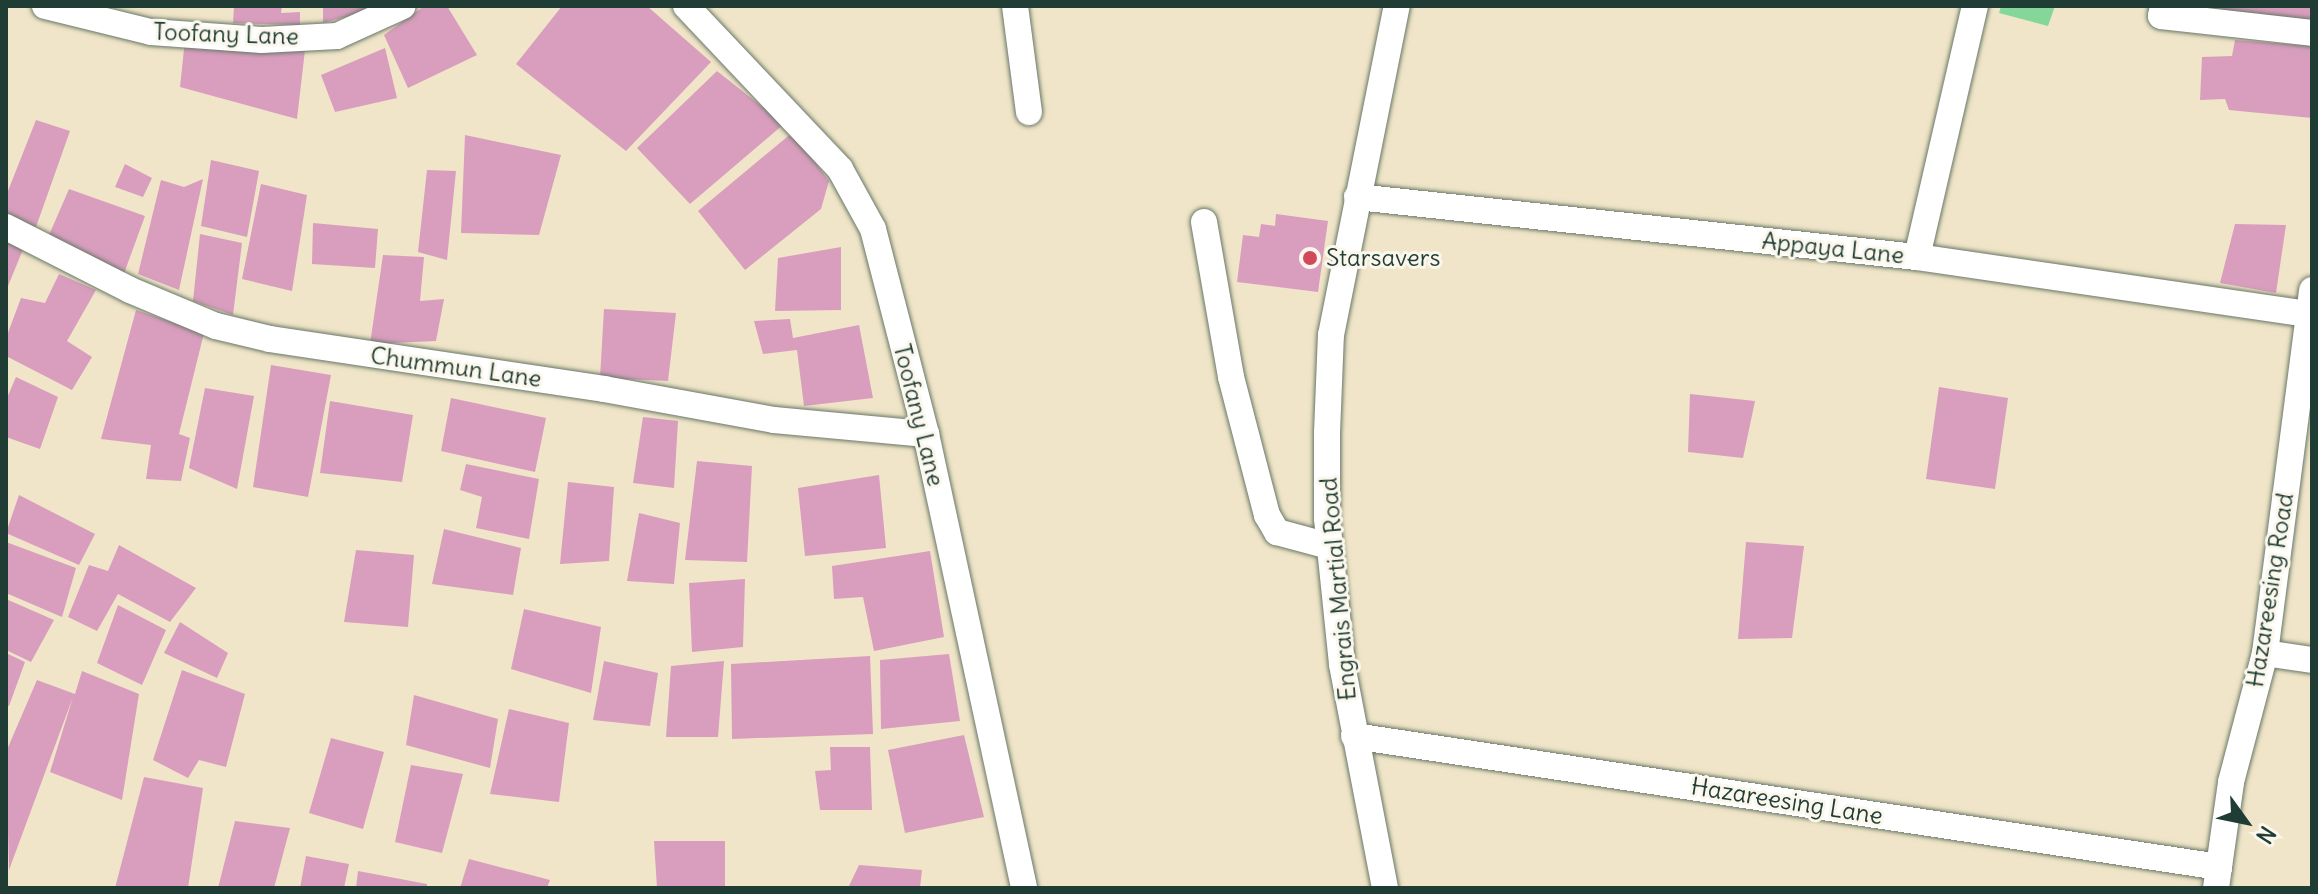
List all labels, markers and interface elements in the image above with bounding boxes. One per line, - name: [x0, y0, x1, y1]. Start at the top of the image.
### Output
- street label: Toofany Lane: [153, 17, 299, 51]
- street label: Appaya Lane: [1760, 226, 1906, 270]
- place label: Starsavers: [1326, 244, 1440, 272]
- marker: Starsavers: [1301, 249, 1319, 267]
- street label: Chummun Lane: [369, 341, 543, 393]
- street label: Toofany Lane: [887, 341, 951, 489]
- street label: Engrais Martial Road: [1314, 476, 1362, 702]
- street label: Hazareesing Road: [2240, 491, 2300, 689]
- street label: Hazareesing Lane: [1689, 772, 1885, 830]
- north arrow: [2206, 782, 2286, 862]
- text: N: [2250, 821, 2282, 849]

